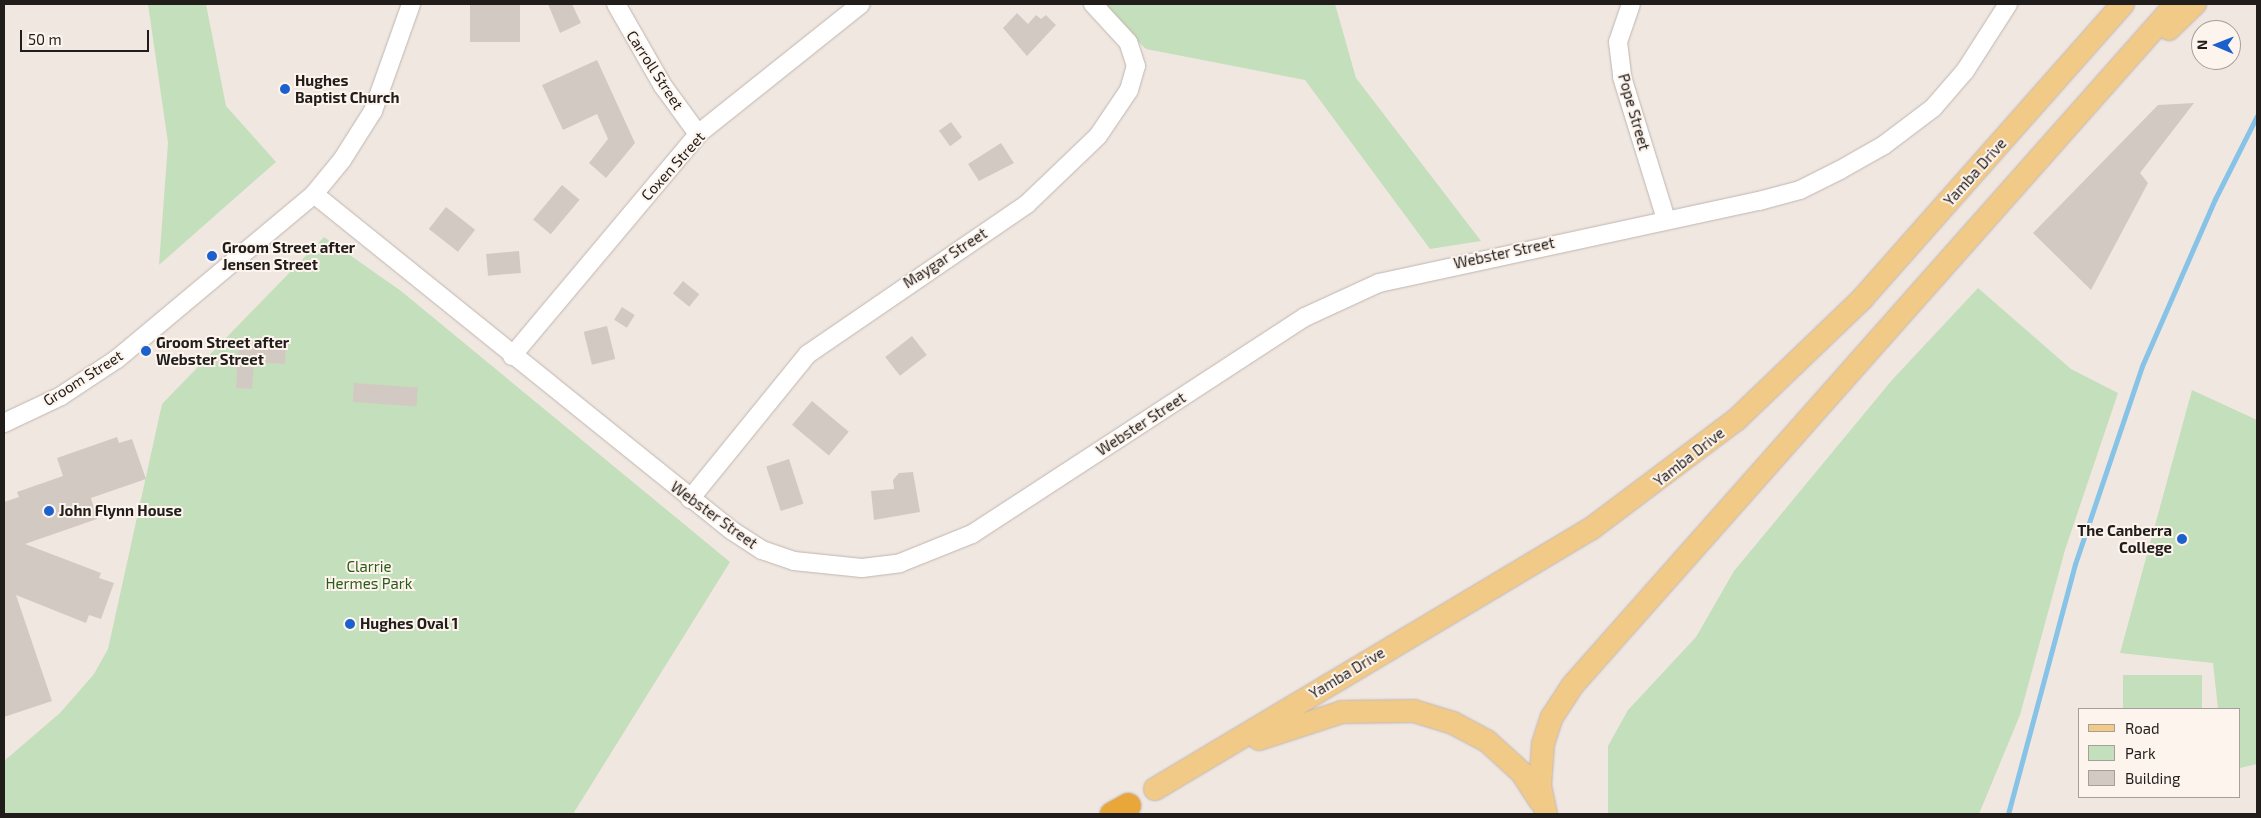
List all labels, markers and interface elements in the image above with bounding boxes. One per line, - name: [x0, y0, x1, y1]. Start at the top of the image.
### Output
- scale bar: [22, 20, 151, 52]
- north arrow: [2191, 20, 2241, 70]
- street label: Carroll Street: [623, 27, 687, 113]
- text: 50 m: [28, 30, 62, 48]
- text: N: [2193, 40, 2210, 50]
- place label: Hughes Baptist Church: [295, 71, 399, 106]
- street label: Pope Street: [1614, 72, 1654, 152]
- marker: Hughes Baptist Church: [279, 83, 291, 95]
- street label: Coxen Street: [637, 128, 709, 204]
- street label: Yamba Drive: [1940, 134, 2010, 210]
- street label: Maygar Street: [899, 224, 991, 292]
- street label: Webster Street: [1452, 233, 1556, 273]
- place label: Groom Street after Jensen Street: [222, 238, 355, 273]
- marker: Groom Street after Jensen Street: [206, 250, 218, 262]
- place label: Groom Street after Webster Street: [156, 333, 289, 368]
- marker: Groom Street after Webster Street: [140, 345, 152, 357]
- street label: Groom Street: [40, 346, 126, 410]
- street label: Webster Street: [1093, 388, 1189, 460]
- street label: Yamba Drive: [1650, 424, 1728, 490]
- street label: Webster Street: [667, 477, 761, 553]
- place label: John Flynn House: [59, 502, 182, 520]
- marker: John Flynn House: [43, 505, 55, 517]
- place label: The Canberra College: [2077, 521, 2172, 556]
- marker: The Canberra College: [2176, 533, 2188, 545]
- park label: Clarrie Hermes Park: [326, 557, 412, 592]
- place label: Hughes Oval 1: [360, 615, 459, 633]
- marker: Hughes Oval 1: [344, 618, 356, 630]
- street label: Yamba Drive: [1306, 643, 1388, 703]
- legend: [2078, 708, 2241, 798]
- text: Road: [2125, 719, 2160, 737]
- text: Park: [2125, 744, 2156, 762]
- text: Building: [2125, 769, 2180, 787]

